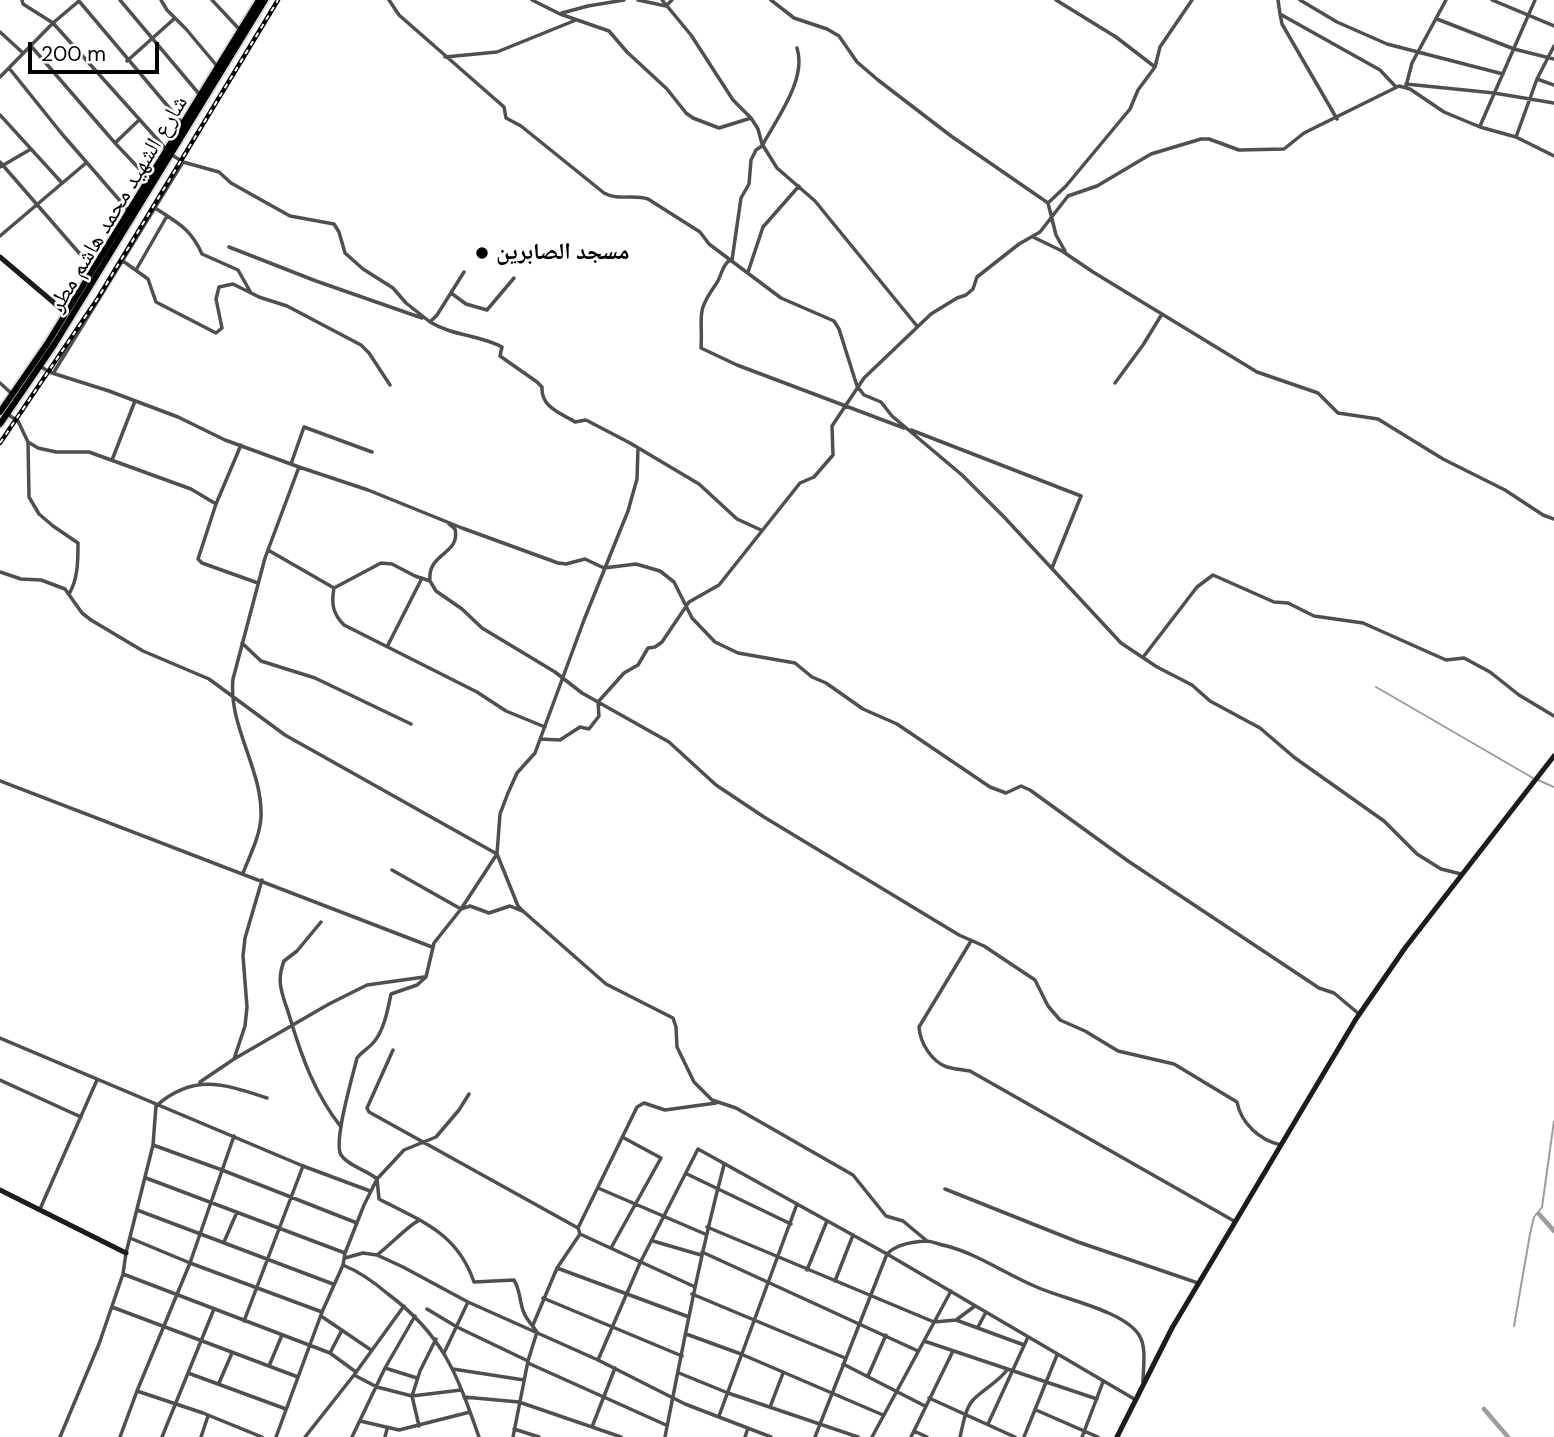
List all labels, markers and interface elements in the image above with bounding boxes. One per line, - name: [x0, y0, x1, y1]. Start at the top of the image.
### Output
- scale bar: [32, 28, 163, 72]
- text: 200 m: [41, 40, 106, 68]
- street label: شارع الشهيد محمد هاشم مطر: [44, 91, 194, 317]
- place label: مسجد الصابرين: [496, 239, 629, 267]
- marker: مسجد الصابرين: [474, 245, 490, 261]

